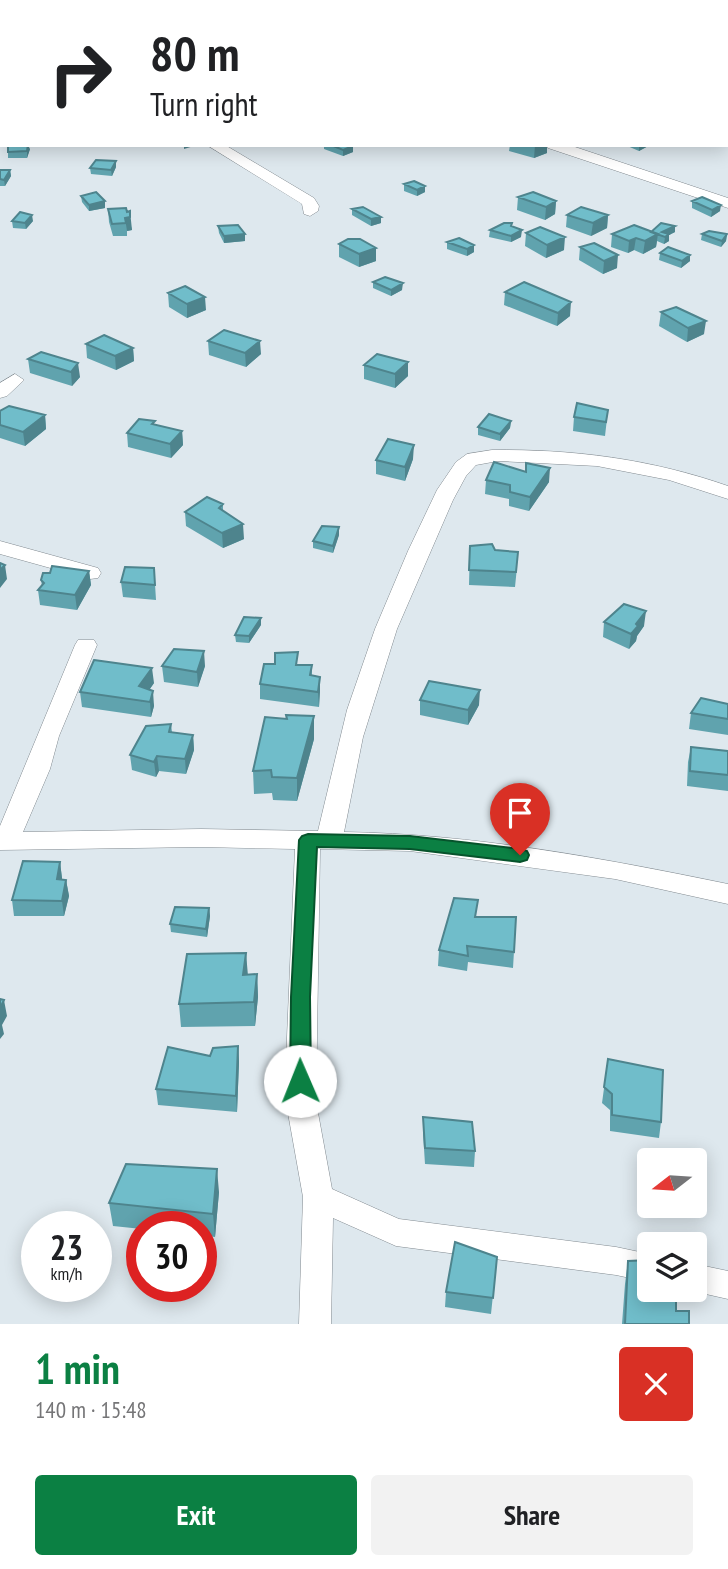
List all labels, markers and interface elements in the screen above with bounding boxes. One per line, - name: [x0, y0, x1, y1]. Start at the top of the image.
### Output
- text: 80 m: [150, 21, 239, 85]
- icon: right: [35, 28, 126, 119]
- text: Turn right: [150, 83, 258, 125]
- pin: [490, 783, 550, 855]
- icon: arrive: [501, 794, 539, 832]
- position arrow: [263, 1044, 337, 1118]
- north arrow: [637, 1148, 707, 1218]
- map controls: [637, 1148, 707, 1302]
- speed limit sign: 30: [126, 1211, 217, 1302]
- text: 23: [50, 1224, 83, 1270]
- button: layers: [637, 1232, 707, 1302]
- text: km/h: [51, 1262, 82, 1285]
- text: 1 min: [35, 1341, 120, 1396]
- button: close: [619, 1347, 693, 1421]
- text: 140 m · 15:48: [35, 1395, 147, 1424]
- button: Exit: [35, 1475, 357, 1555]
- button: Share: [371, 1475, 693, 1555]

